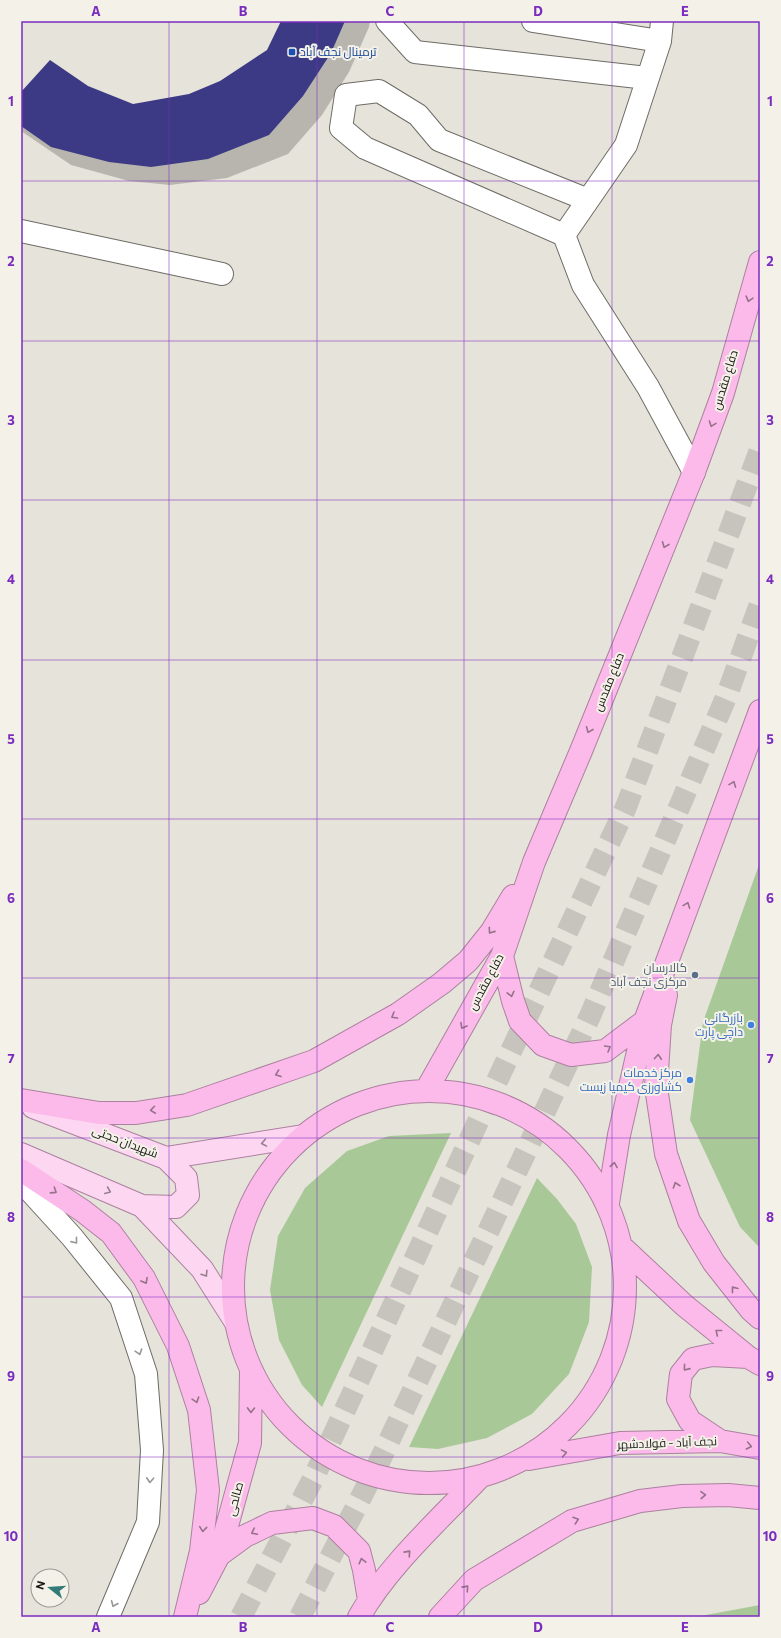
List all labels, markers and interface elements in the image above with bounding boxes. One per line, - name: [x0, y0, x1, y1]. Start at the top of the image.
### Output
- text: A: [91, 3, 101, 19]
- text: B: [239, 3, 248, 19]
- text: C: [386, 3, 395, 19]
- text: D: [533, 3, 543, 19]
- text: E: [681, 3, 689, 19]
- place label: ترمینال نجف آباد: [300, 44, 377, 59]
- marker: ترمینال نجف آباد: [287, 47, 297, 57]
- text: 1: [8, 93, 14, 109]
- text: 1: [767, 93, 773, 109]
- text: 2: [7, 253, 15, 269]
- text: 2: [766, 253, 774, 269]
- one-way arrow: [745, 296, 754, 303]
- street label: دفاع مقدس: [708, 348, 742, 412]
- text: 3: [7, 412, 15, 428]
- text: 3: [766, 412, 774, 428]
- one-way arrow: [708, 420, 716, 427]
- one-way arrow: [661, 541, 669, 548]
- text: 4: [7, 571, 15, 587]
- text: 4: [766, 571, 774, 587]
- street label: دفاع مقدس: [590, 650, 628, 714]
- one-way arrow: [586, 727, 594, 734]
- text: 5: [7, 731, 15, 747]
- text: 5: [766, 731, 774, 747]
- one-way arrow: [728, 780, 736, 787]
- text: 6: [7, 890, 15, 906]
- text: 6: [766, 890, 774, 906]
- one-way arrow: [682, 902, 690, 909]
- one-way arrow: [488, 927, 496, 934]
- street label: دفاع مقدس: [464, 951, 508, 1013]
- place label: کالارسان مرکزی نجف آباد: [610, 960, 687, 989]
- marker: کالارسان مرکزی نجف آباد: [690, 970, 700, 980]
- one-way arrow: [506, 990, 515, 997]
- place label: بازرگانی داچی پارت: [695, 1010, 743, 1041]
- one-way arrow: [391, 1011, 398, 1018]
- marker: بازرگانی داچی پارت: [746, 1020, 756, 1030]
- one-way arrow: [460, 1021, 467, 1029]
- one-way arrow: [604, 1045, 611, 1053]
- text: 7: [7, 1050, 15, 1066]
- text: 7: [766, 1050, 774, 1066]
- one-way arrow: [653, 1054, 662, 1060]
- place label: مرکز خدمات کشاورزی کیمیا زیست: [580, 1065, 682, 1094]
- one-way arrow: [274, 1069, 281, 1077]
- marker: مرکز خدمات کشاورزی کیمیا زیست: [685, 1075, 695, 1085]
- one-way arrow: [150, 1105, 156, 1114]
- street label: شهیدان حجتی: [90, 1122, 160, 1161]
- one-way arrow: [261, 1138, 267, 1146]
- one-way arrow: [609, 1162, 618, 1168]
- one-way arrow: [673, 1181, 681, 1188]
- one-way arrow: [49, 1187, 56, 1194]
- one-way arrow: [105, 1187, 112, 1195]
- text: 8: [7, 1209, 15, 1225]
- text: 8: [766, 1209, 774, 1225]
- one-way arrow: [71, 1236, 78, 1243]
- one-way arrow: [200, 1270, 207, 1277]
- one-way arrow: [141, 1277, 148, 1284]
- one-way arrow: [732, 1286, 739, 1293]
- one-way arrow: [715, 1330, 722, 1337]
- one-way arrow: [134, 1348, 142, 1355]
- one-way arrow: [683, 1364, 690, 1371]
- text: 9: [7, 1368, 15, 1384]
- text: 9: [766, 1368, 774, 1384]
- one-way arrow: [191, 1397, 200, 1404]
- one-way arrow: [247, 1407, 255, 1413]
- street label: نجف آباد - فولادشهر: [616, 1433, 717, 1452]
- one-way arrow: [746, 1442, 752, 1450]
- one-way arrow: [561, 1449, 567, 1457]
- one-way arrow: [146, 1477, 155, 1483]
- street label: صالحی: [223, 1480, 246, 1517]
- one-way arrow: [700, 1491, 706, 1499]
- one-way arrow: [573, 1516, 580, 1525]
- one-way arrow: [199, 1526, 208, 1532]
- one-way arrow: [251, 1527, 258, 1535]
- text: 10: [4, 1528, 19, 1544]
- text: 10: [763, 1528, 778, 1544]
- one-way arrow: [403, 1550, 411, 1558]
- one-way arrow: [358, 1558, 367, 1565]
- north arrow: [30, 1568, 70, 1608]
- text: N: [33, 1579, 47, 1591]
- one-way arrow: [461, 1585, 469, 1593]
- one-way arrow: [111, 1599, 119, 1607]
- text: A: [91, 1619, 101, 1635]
- text: B: [239, 1619, 248, 1635]
- text: C: [386, 1619, 395, 1635]
- text: D: [533, 1619, 543, 1635]
- text: E: [681, 1619, 689, 1635]

